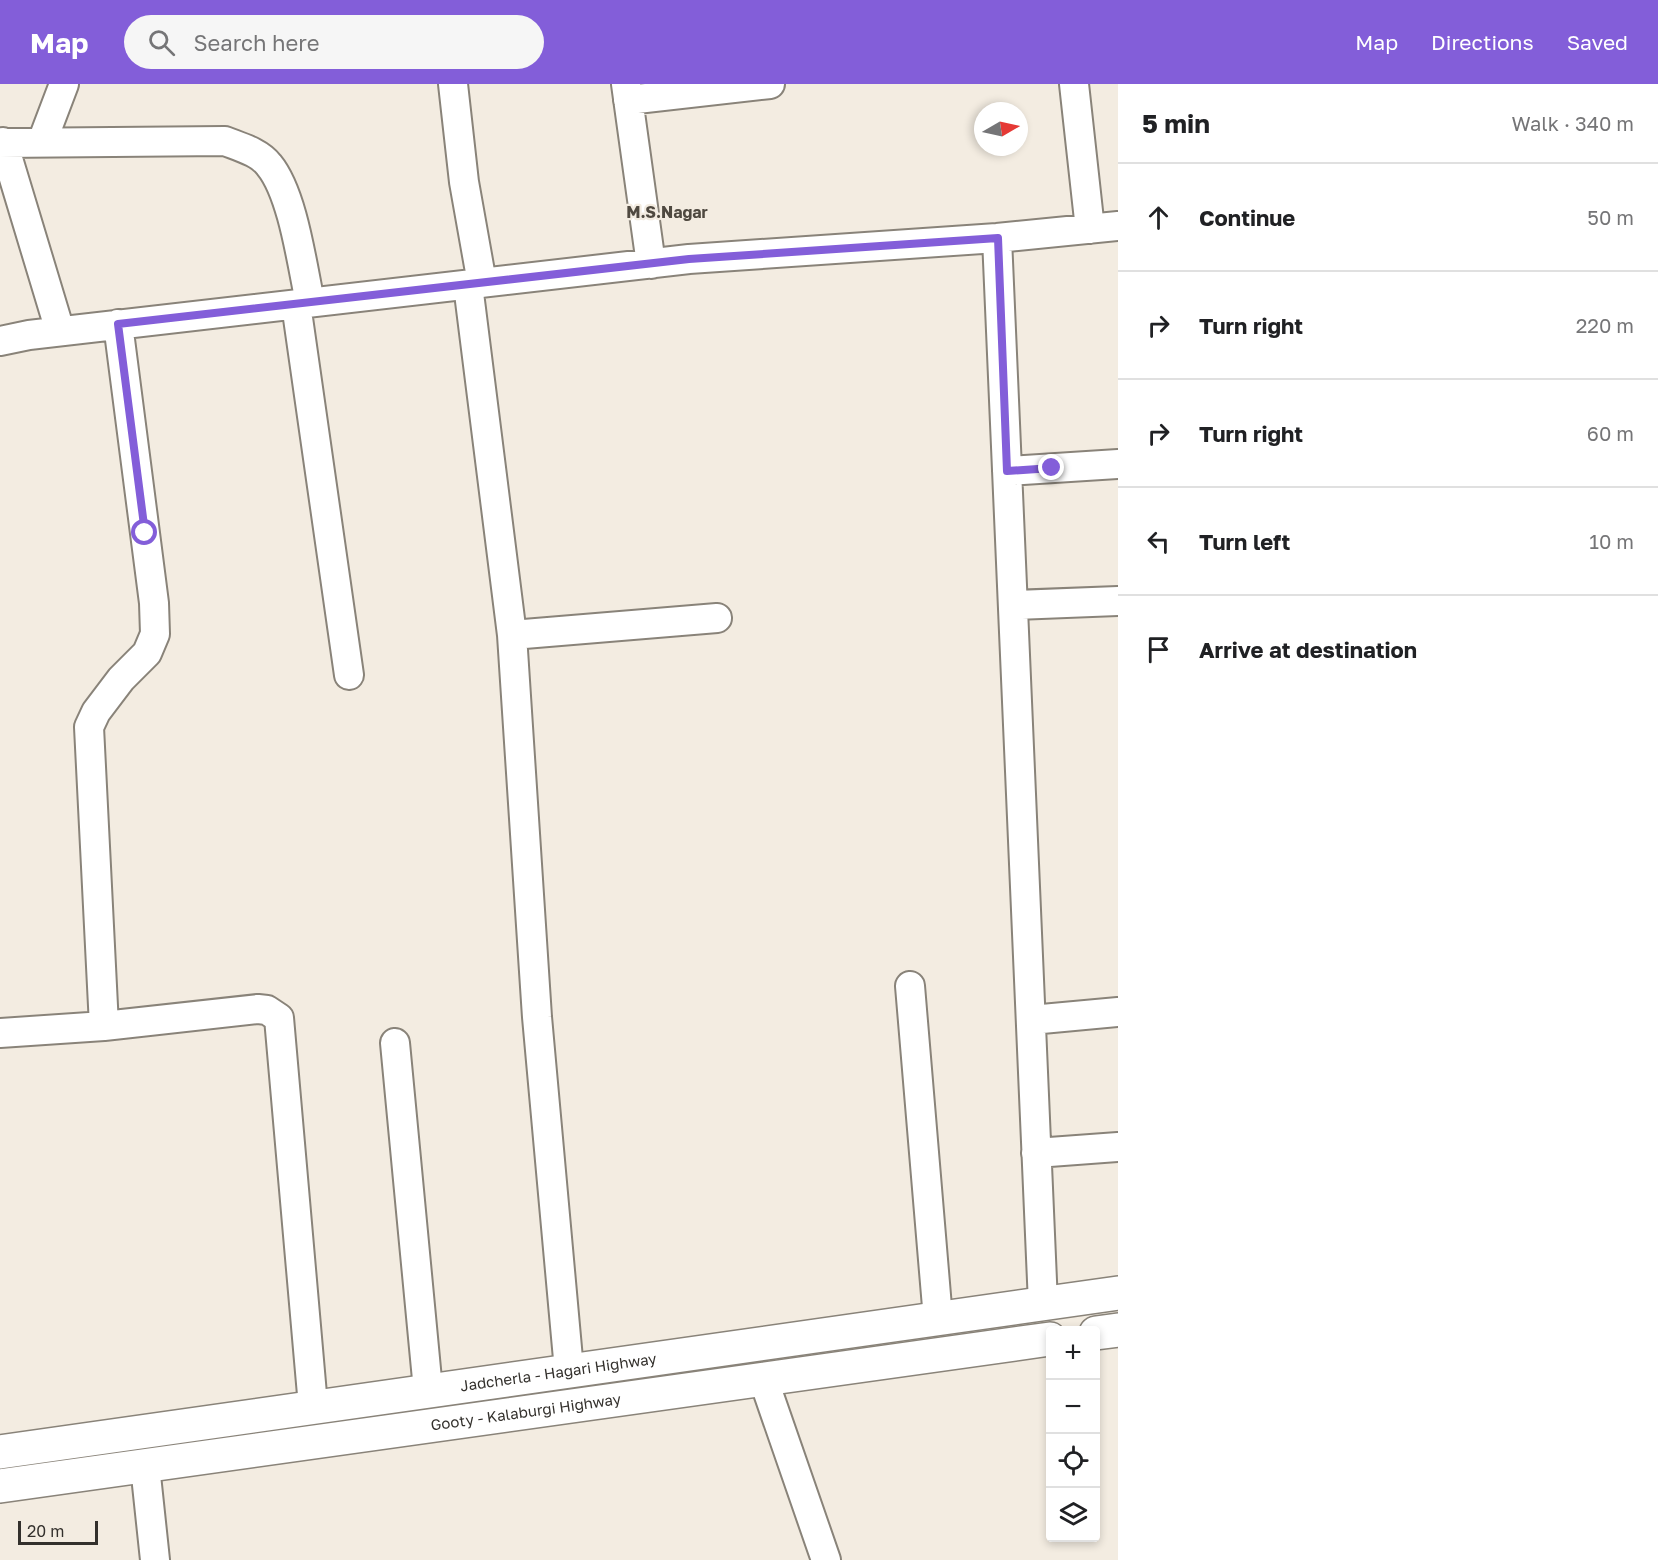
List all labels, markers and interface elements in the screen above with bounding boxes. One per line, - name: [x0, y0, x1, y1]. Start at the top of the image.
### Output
- search box: [124, 15, 544, 69]
- text: Map: [30, 26, 88, 59]
- icon: search: [145, 26, 178, 59]
- text: Search here: [193, 29, 319, 56]
- text: Map: [1355, 29, 1398, 55]
- text: Directions: [1431, 29, 1534, 55]
- text: Saved: [1567, 29, 1628, 55]
- north arrow: [974, 102, 1028, 156]
- text: 5 min: [1142, 108, 1210, 139]
- text: Walk · 340 m: [1512, 111, 1634, 135]
- icon: ahead: [1142, 201, 1175, 234]
- district label: M.S.Nagar: [626, 202, 708, 222]
- text: Continue: [1199, 204, 1295, 231]
- text: 50 m: [1587, 205, 1634, 229]
- icon: right: [1142, 309, 1175, 342]
- text: Turn right: [1199, 312, 1303, 339]
- text: 220 m: [1576, 313, 1634, 337]
- icon: right: [1142, 417, 1175, 450]
- text: Turn right: [1199, 420, 1303, 447]
- text: 60 m: [1587, 421, 1634, 445]
- route end: [1038, 454, 1064, 480]
- route start: [131, 519, 157, 545]
- icon: left: [1142, 525, 1175, 558]
- text: Turn left: [1199, 528, 1290, 555]
- text: 10 m: [1589, 529, 1634, 553]
- icon: arrive: [1142, 633, 1175, 666]
- text: Arrive at destination: [1199, 636, 1417, 663]
- map controls: [1046, 1326, 1100, 1542]
- button: +: [1046, 1326, 1100, 1380]
- street label: Jadcherla - Hagari Highway: [459, 1349, 658, 1394]
- button: −: [1046, 1380, 1100, 1434]
- street label: Gooty - Kalaburgi Highway: [430, 1389, 623, 1434]
- button: locate: [1046, 1434, 1100, 1488]
- button: layers: [1046, 1488, 1100, 1542]
- scale bar: [18, 1518, 98, 1546]
- text: 20 m: [27, 1521, 64, 1541]

